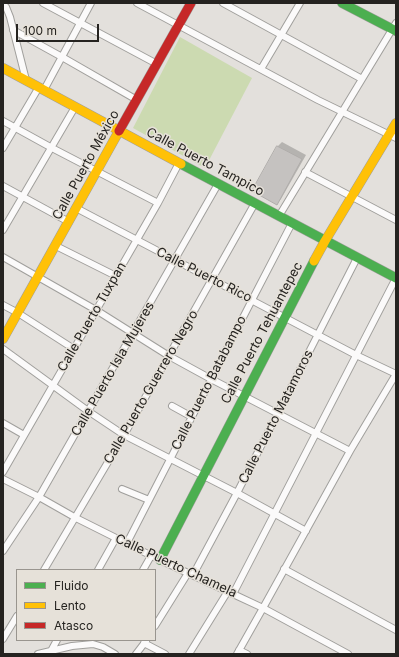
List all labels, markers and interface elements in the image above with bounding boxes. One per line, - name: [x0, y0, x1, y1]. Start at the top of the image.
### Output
- scale bar: [18, 16, 101, 42]
- text: 100 m: [23, 23, 57, 38]
- street label: Calle Puerto México: [49, 107, 123, 223]
- street label: Calle Puerto Tampico: [143, 124, 267, 200]
- street label: Calle Puerto Rico: [154, 244, 254, 306]
- street label: Calle Puerto Tuxpan: [54, 259, 130, 375]
- street label: Calle Puerto Tehuantepec: [218, 259, 306, 407]
- street label: Calle Puerto Isla Mujeres: [68, 299, 158, 439]
- street label: Calle Puerto Guerrero Negro: [101, 307, 201, 467]
- street label: Calle Puerto Batabampo: [168, 313, 250, 453]
- street label: Calle Puerto Matamoros: [236, 348, 316, 486]
- street label: Calle Puerto Chamela: [113, 531, 239, 601]
- legend: [16, 569, 156, 641]
- text: Fluido: [54, 578, 89, 593]
- text: Lento: [54, 598, 86, 613]
- text: Atasco: [54, 618, 93, 633]

